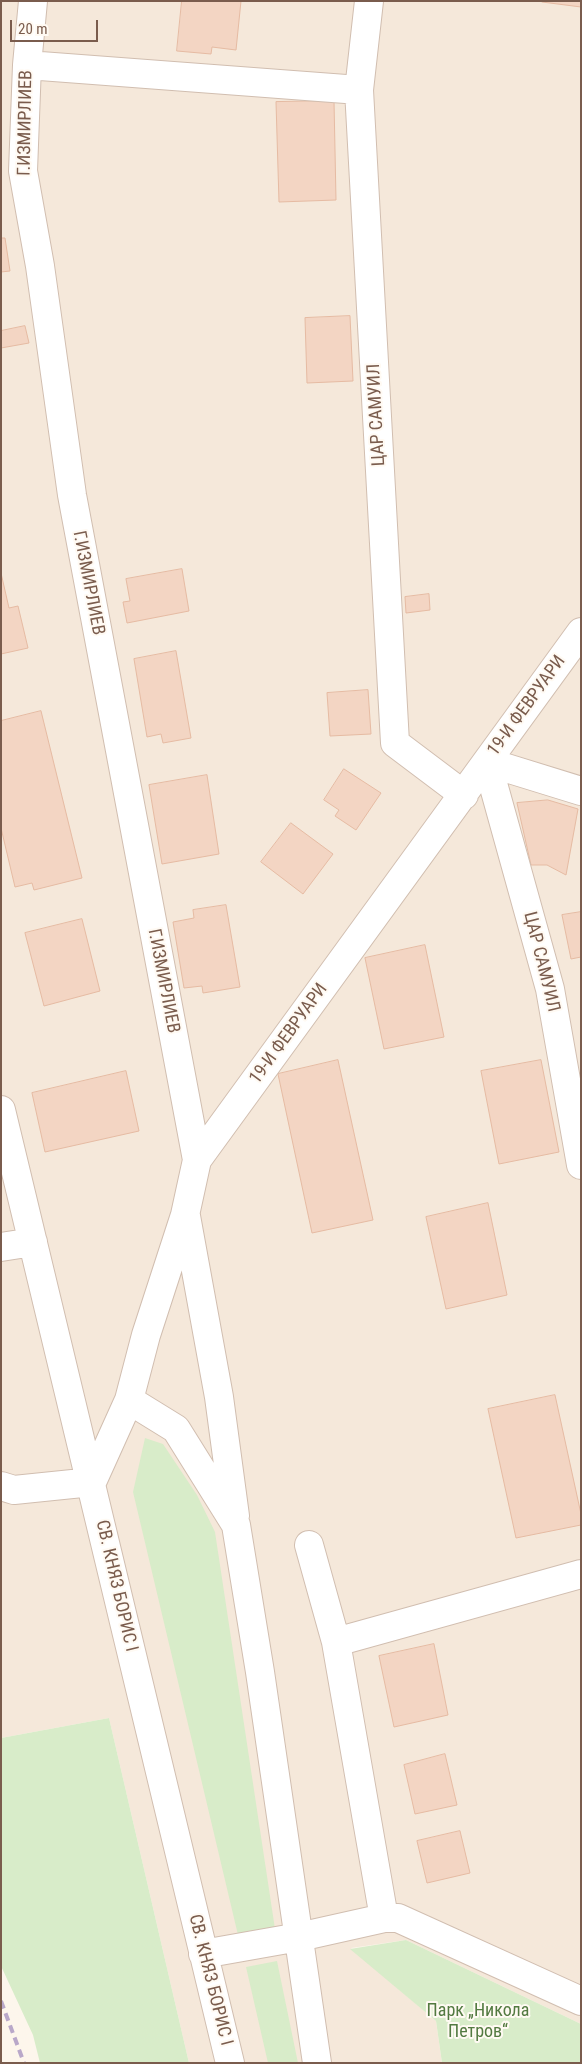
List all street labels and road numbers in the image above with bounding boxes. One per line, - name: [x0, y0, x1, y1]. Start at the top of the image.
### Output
- street label: Г.ИЗМИРЛИЕВ: [14, 70, 38, 176]
- street label: ЦАР САМУИЛ: [364, 363, 390, 467]
- street label: Г.ИЗМИРЛИЕВ: [67, 529, 109, 637]
- street label: 19-И ФЕВРУАРИ: [483, 652, 571, 760]
- street label: ЦАР САМУИЛ: [518, 910, 564, 1014]
- street label: Г.ИЗМИРЛИЕВ: [142, 927, 184, 1035]
- street label: 19-И ФЕВРУАРИ: [245, 980, 333, 1088]
- street label: СВ. КНЯЗ БОРИС I: [90, 1518, 142, 1654]
- street label: СВ. КНЯЗ БОРИС I: [183, 1912, 237, 2048]

